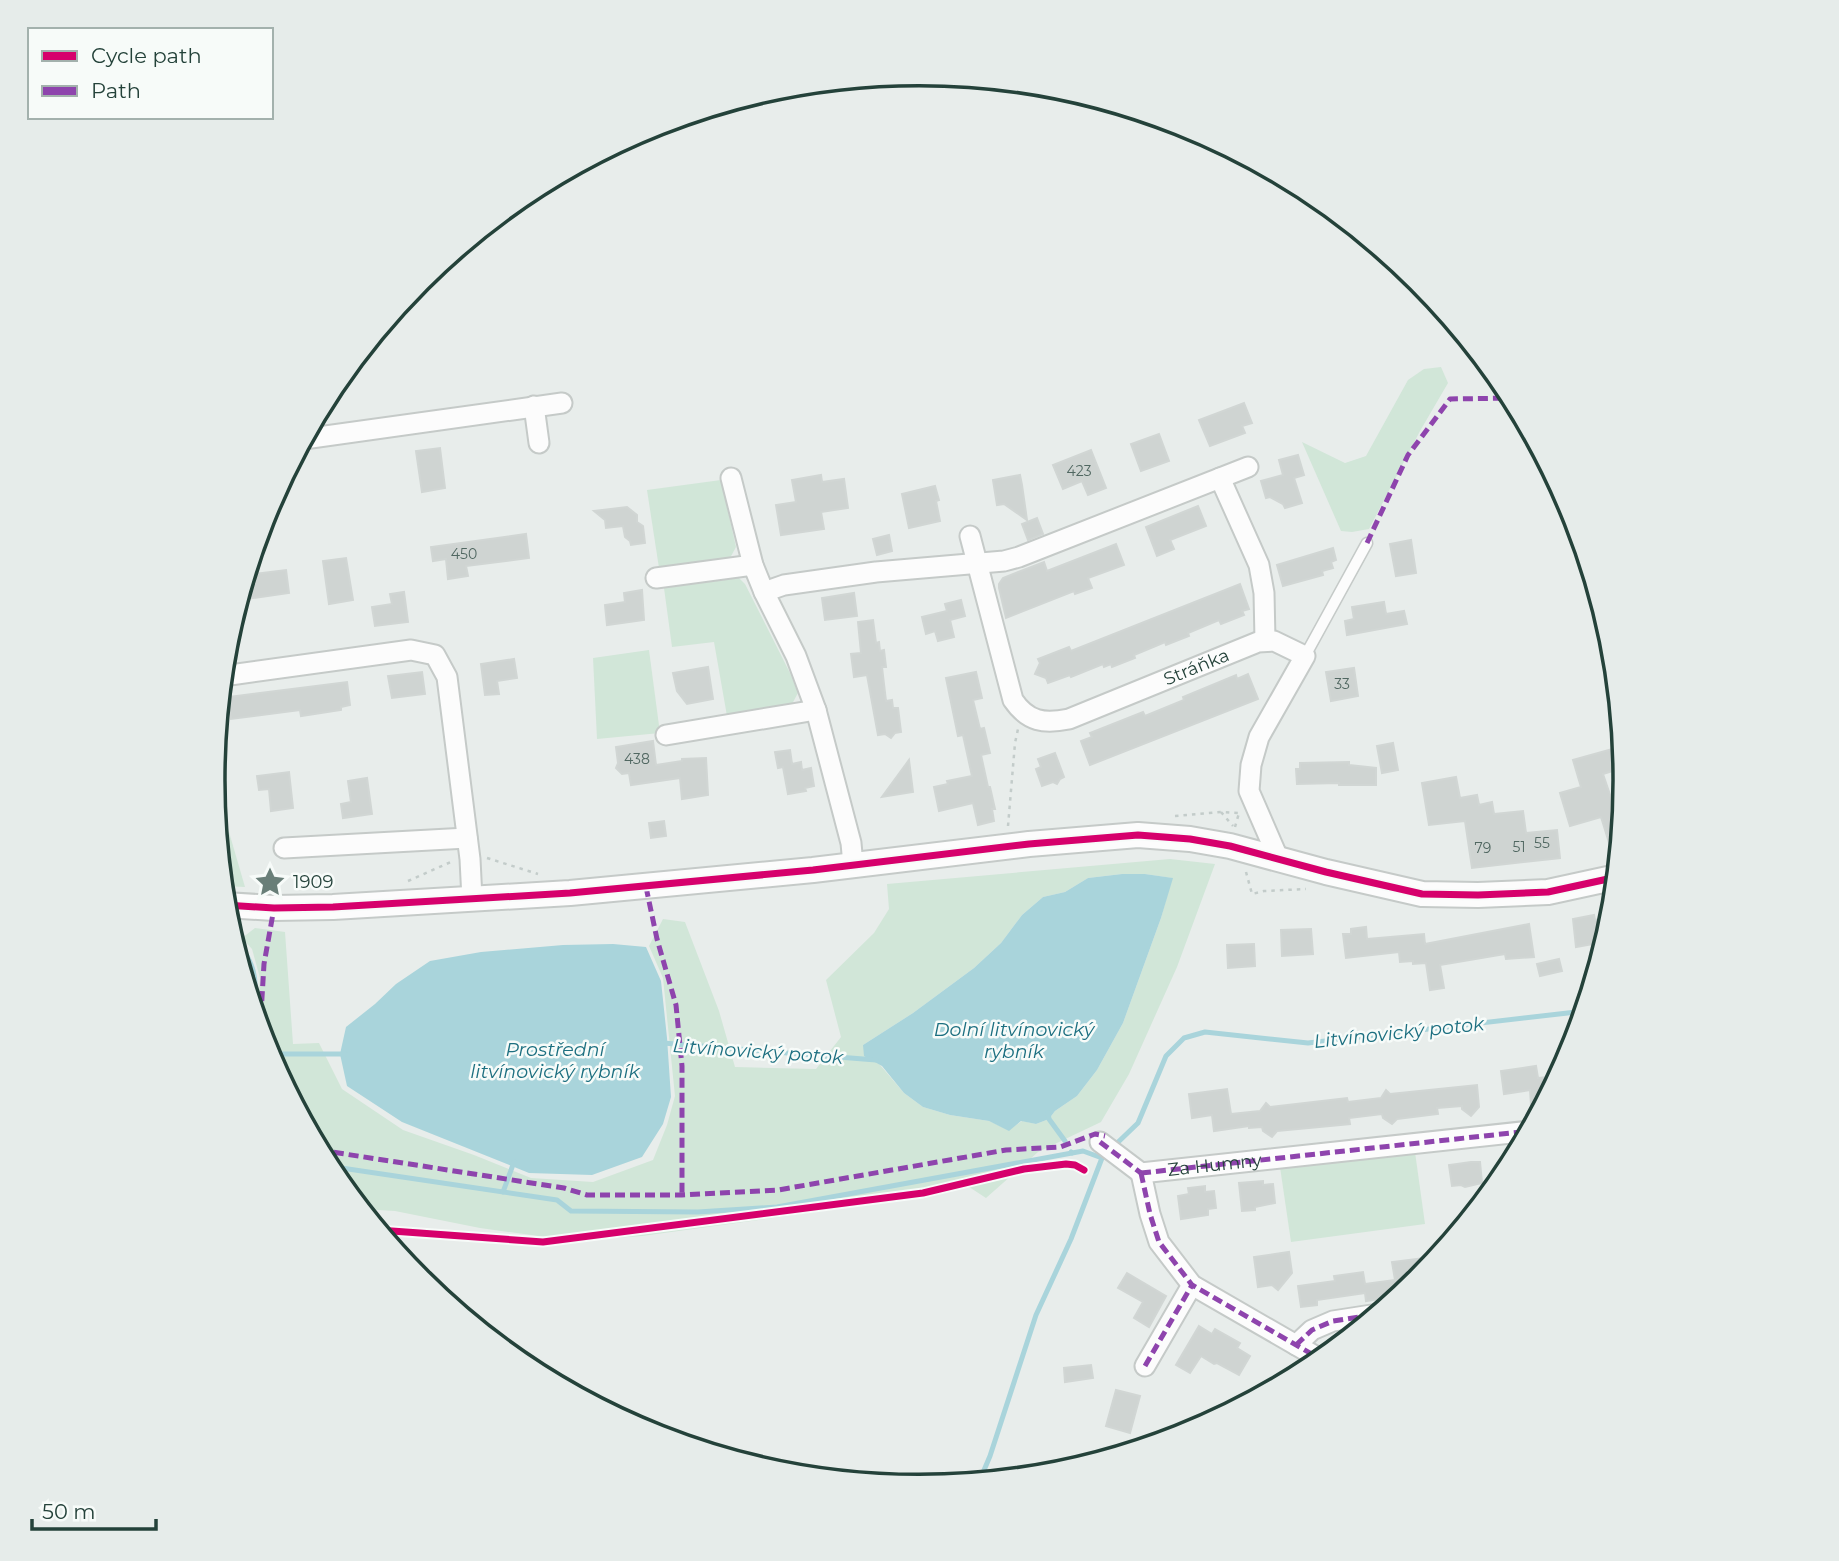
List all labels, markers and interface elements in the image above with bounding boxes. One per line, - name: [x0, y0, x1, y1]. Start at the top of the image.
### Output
- legend: [28, 28, 273, 119]
- text: Cycle path: [91, 43, 202, 68]
- text: Path: [91, 78, 141, 103]
- house number: 423: [1066, 462, 1092, 480]
- house number: 450: [451, 545, 477, 563]
- street label: Stráňka: [1160, 644, 1232, 690]
- house number: 33: [1334, 675, 1350, 693]
- house number: 438: [624, 750, 650, 768]
- house number: 55: [1534, 834, 1550, 852]
- house number: 51: [1513, 838, 1525, 856]
- house number: 79: [1475, 839, 1491, 857]
- place icon: 1909: [253, 865, 287, 899]
- place label: 1909: [293, 871, 333, 893]
- water label: Litvínovický potok: [1313, 1012, 1486, 1053]
- water label: Dolní litvínovický rybník: [934, 1018, 1096, 1063]
- water label: Litvínovický potok: [672, 1034, 845, 1069]
- water label: Prostřední litvínovický rybník: [470, 1038, 641, 1083]
- street label: Za Humny: [1166, 1149, 1263, 1181]
- scale bar: [32, 1488, 156, 1532]
- text: 50 m: [42, 1499, 96, 1524]

